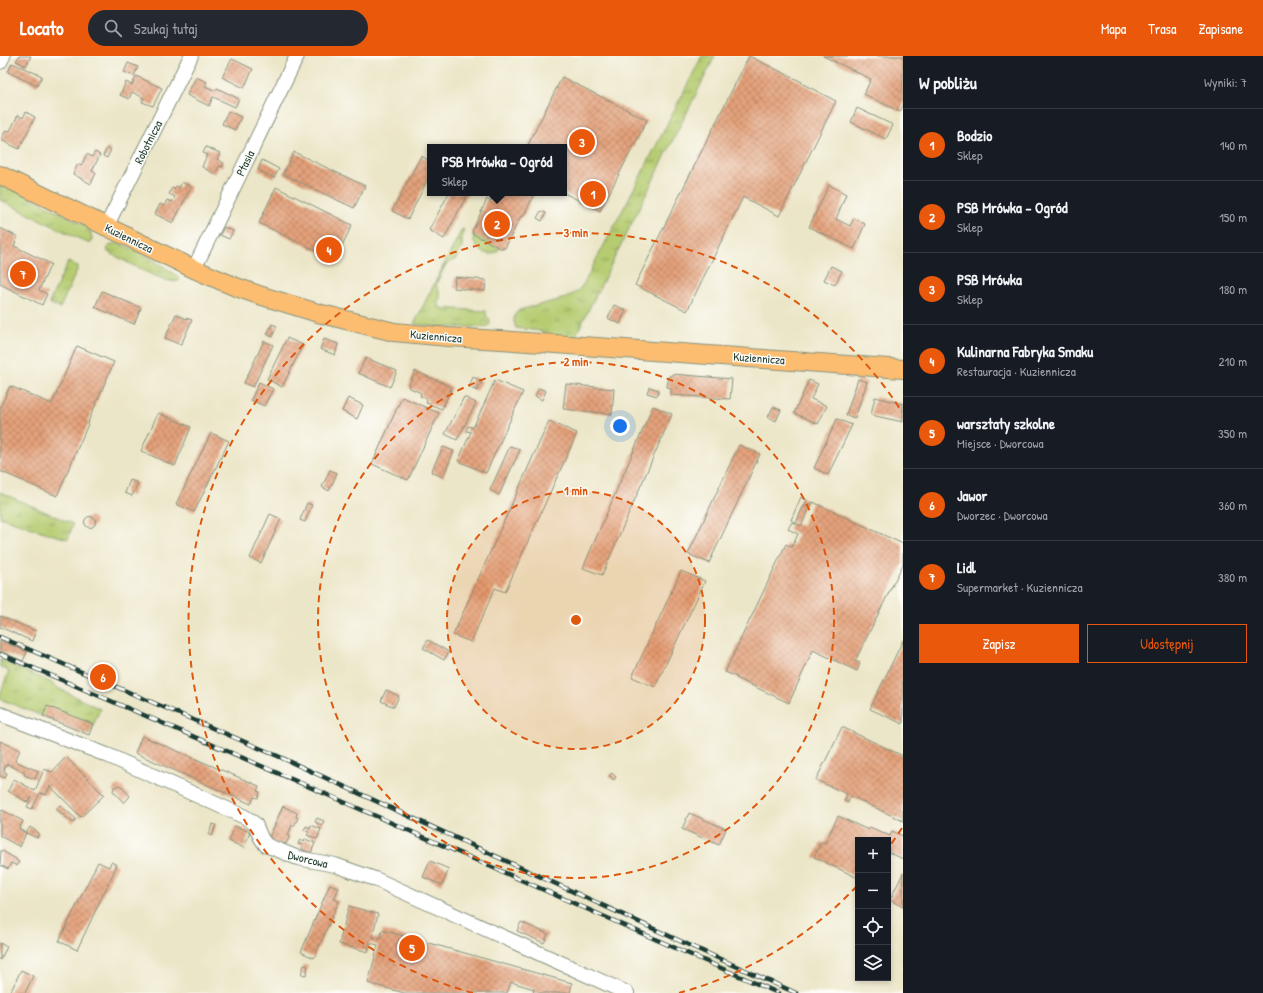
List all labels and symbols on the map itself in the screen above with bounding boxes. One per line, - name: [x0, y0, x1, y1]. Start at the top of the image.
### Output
- street label: Robotnicza: [130, 117, 166, 167]
- pin: 3: [569, 127, 595, 157]
- street label: Ptasia: [232, 147, 259, 179]
- pin: 1: [580, 179, 606, 209]
- pin: 2: [484, 209, 510, 239]
- street label: Kuziennicza: [102, 219, 156, 257]
- text: 3 min: [564, 224, 589, 241]
- pin: 4: [316, 235, 342, 265]
- pin: 7: [10, 259, 36, 289]
- street label: Kuziennicza: [409, 325, 463, 347]
- street label: Kuziennicza: [733, 348, 786, 368]
- text: 2 min: [564, 353, 589, 370]
- your location: [610, 416, 630, 436]
- text: 1 min: [564, 482, 588, 499]
- centre of rings: [569, 613, 583, 627]
- pin: 6: [90, 662, 116, 692]
- street label: Dworcowa: [286, 846, 330, 872]
- pin: 5: [399, 933, 425, 963]

